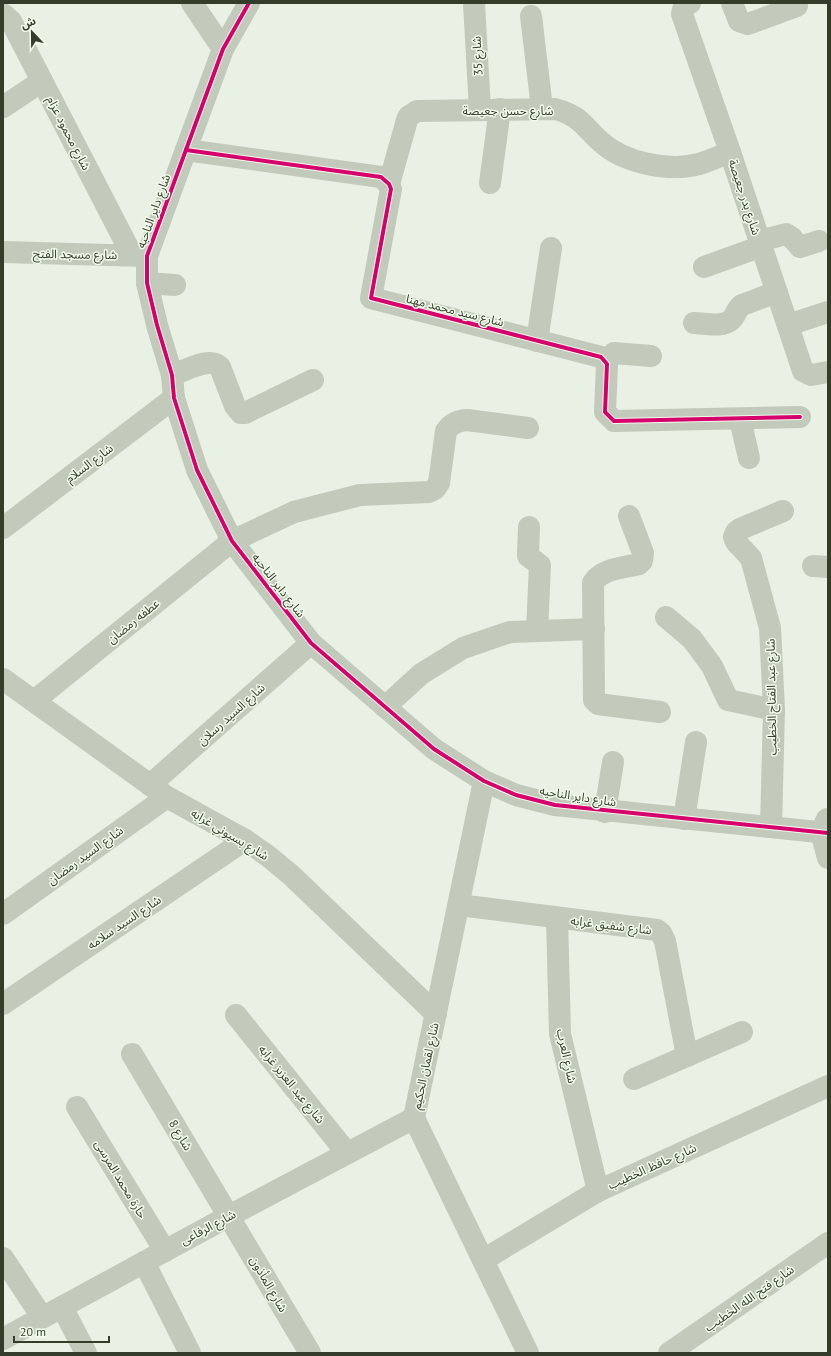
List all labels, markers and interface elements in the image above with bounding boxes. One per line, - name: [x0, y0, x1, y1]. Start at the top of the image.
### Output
- north arrow: [12, 12, 52, 52]
- text: ش: [19, 13, 38, 32]
- street label: شارع 35: [468, 36, 488, 76]
- street label: شارع محمود عزام: [42, 93, 94, 173]
- street label: شارع حسن جعيصة: [463, 103, 553, 120]
- street label: شارع بدر جعيصة: [724, 157, 764, 237]
- street label: شارع داير الناحيه: [133, 172, 175, 251]
- street label: شارع مسجد الفتح: [33, 246, 117, 264]
- street label: شارع سيد محمد مهنا: [404, 291, 506, 331]
- street label: شارع السلام: [62, 440, 117, 487]
- street label: شارع داير الناحيه: [248, 550, 309, 621]
- street label: عطفه رمضان: [104, 595, 162, 647]
- street label: شارع عبد الفتاح الخطيب: [762, 638, 782, 756]
- street label: شارع السيد رسلان: [194, 680, 269, 750]
- street label: شارع داير الناحيه: [538, 783, 618, 811]
- street label: شارع بسيوني غرابه: [187, 805, 272, 865]
- street label: شارع السيد رمضان: [44, 822, 127, 889]
- street label: شارع السيد سلامه: [84, 892, 165, 954]
- street label: شارع شفيق غرابه: [569, 913, 652, 939]
- street label: شارع لقمان الحكيم: [408, 1021, 443, 1111]
- street label: شارع العرب: [552, 1027, 580, 1085]
- street label: شارع عبد العزيز غرابه: [254, 1042, 328, 1128]
- street label: شارع 8: [164, 1117, 196, 1154]
- street label: حارة محمد المرسى: [92, 1137, 150, 1221]
- street label: شارع حافظ الخطيب: [605, 1140, 699, 1194]
- street label: شارع الرفاعى: [178, 1206, 239, 1250]
- street label: شارع المأذون: [245, 1253, 291, 1316]
- street label: شارع فتح الله الخطيب: [701, 1262, 798, 1336]
- scale bar: [14, 1318, 109, 1344]
- text: 20 m: [20, 1324, 46, 1339]

